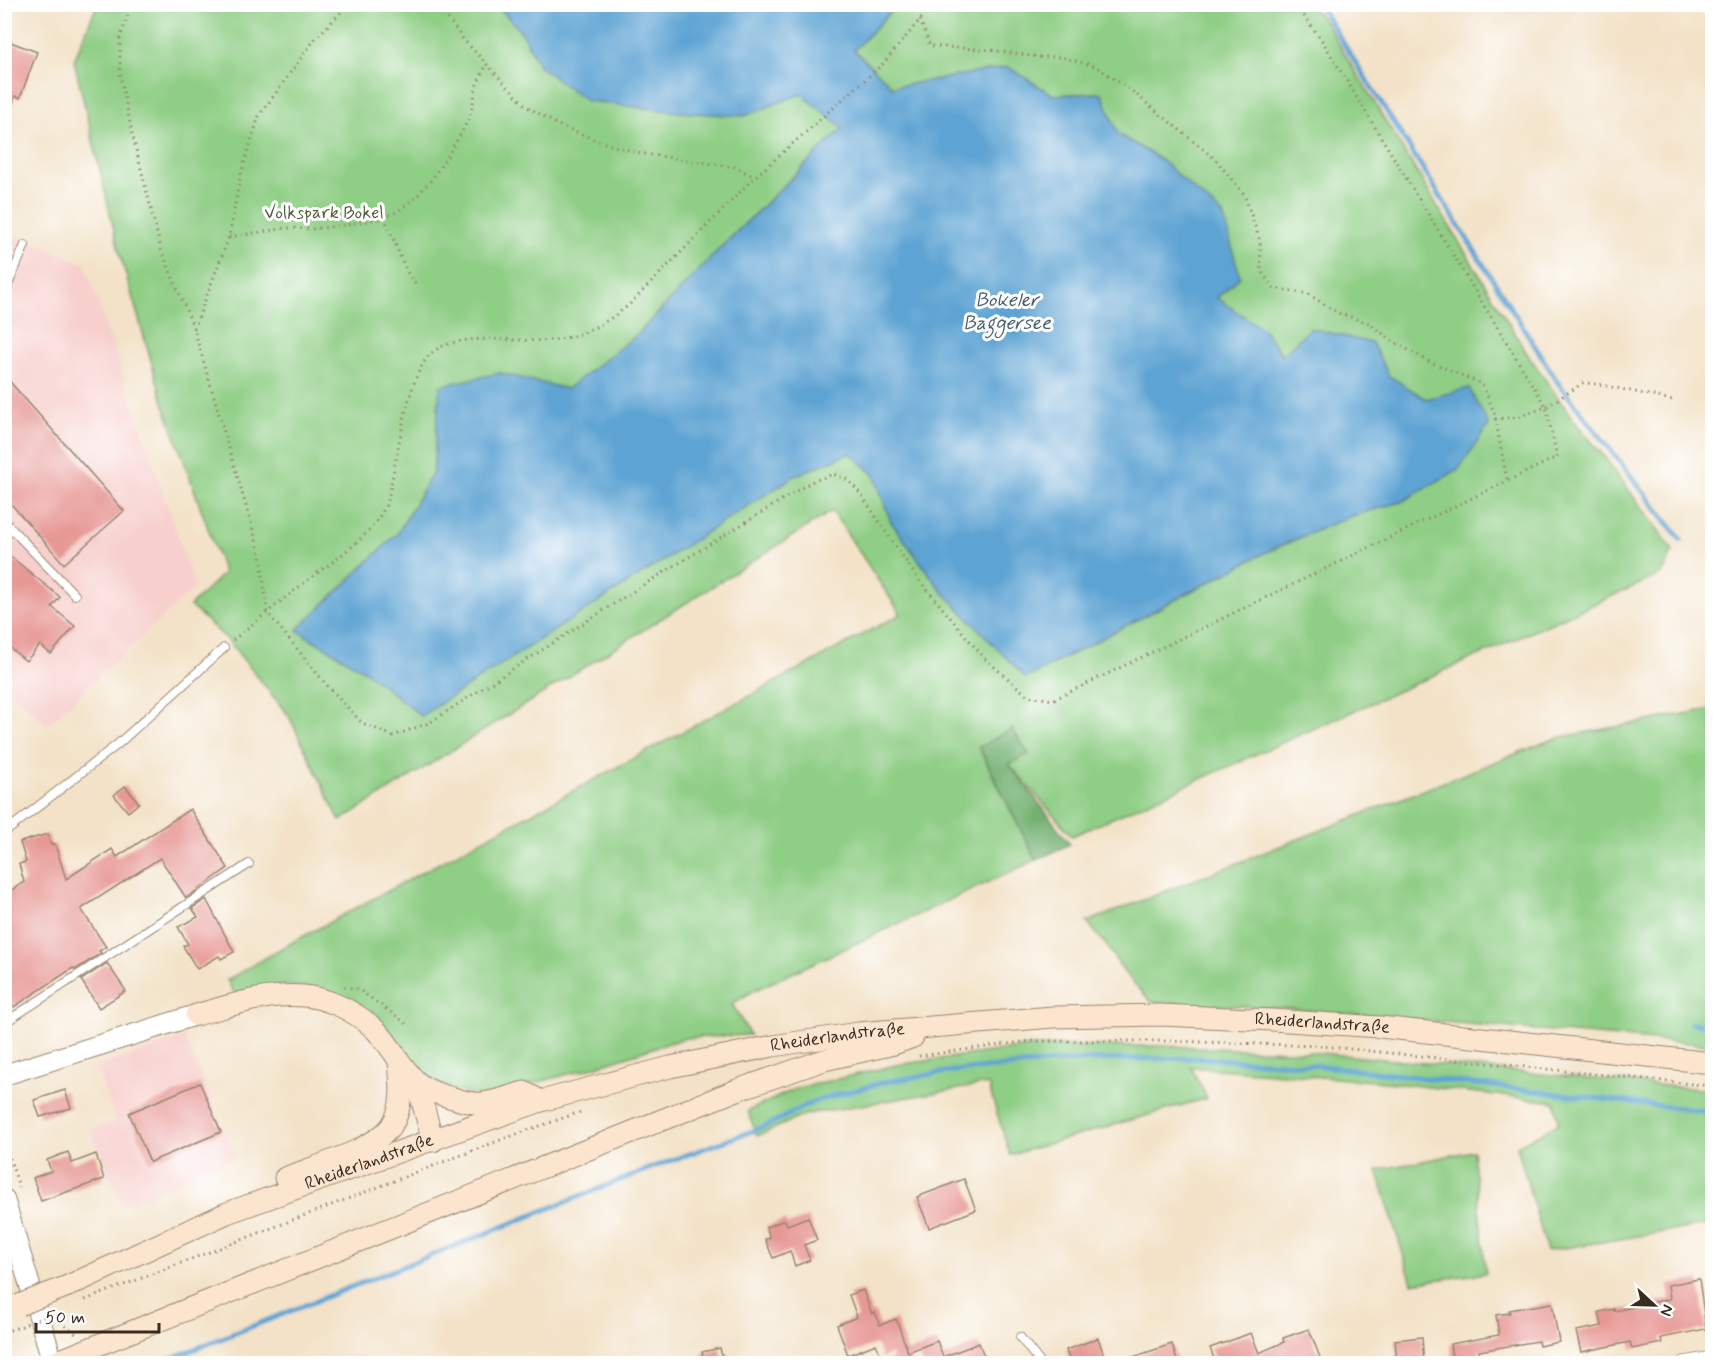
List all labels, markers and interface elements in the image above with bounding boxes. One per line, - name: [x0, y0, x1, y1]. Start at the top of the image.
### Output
- park label: Volkspark Bokel: [264, 201, 384, 225]
- water label: Bokeler Baggersee: [963, 287, 1052, 339]
- street label: Rheiderlandstraße: [1254, 1007, 1391, 1040]
- street label: Rheiderlandstraße: [769, 1017, 906, 1058]
- street label: Rheiderlandstraße: [301, 1128, 437, 1196]
- north arrow: [1624, 1275, 1684, 1335]
- scale bar: [36, 1296, 159, 1334]
- text: N: [1655, 1301, 1678, 1319]
- text: 50 m: [45, 1306, 85, 1330]

